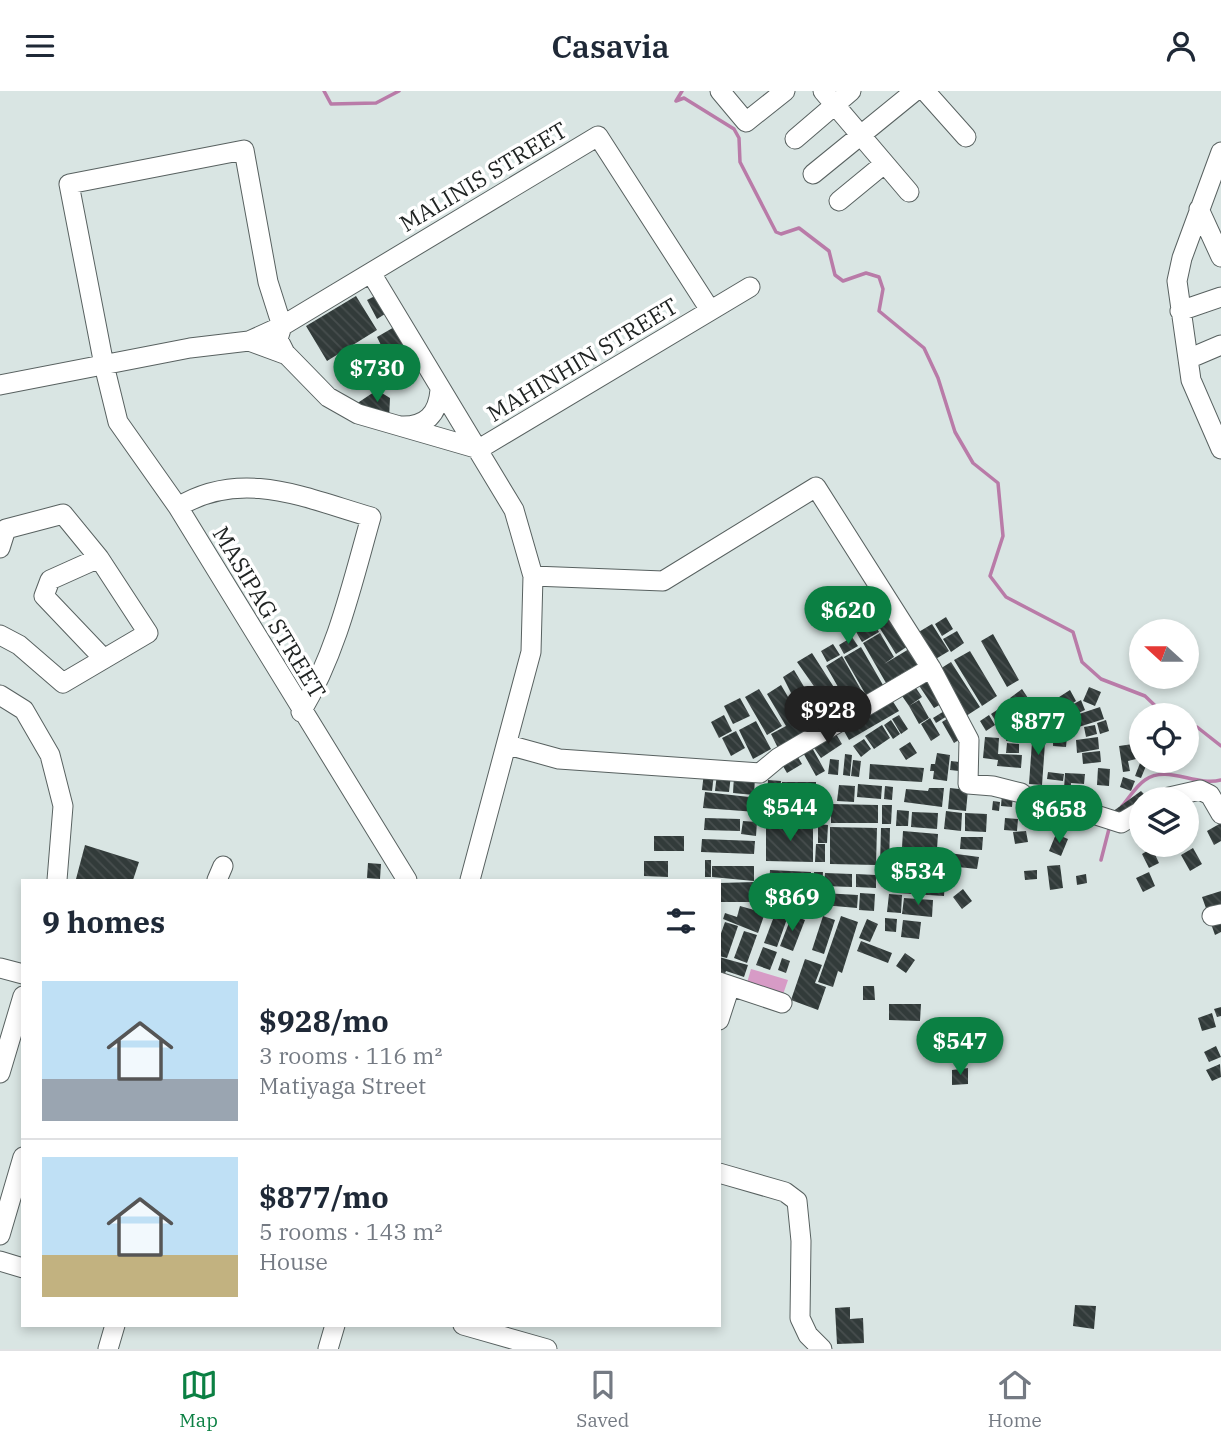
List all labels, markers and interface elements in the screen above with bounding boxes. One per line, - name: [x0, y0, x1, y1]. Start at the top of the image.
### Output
- text: Casavia: [551, 25, 670, 67]
- icon: menu: [21, 27, 59, 65]
- icon: person: [1162, 27, 1200, 65]
- street label: MALINIS STREET: [394, 114, 572, 238]
- street label: MAHINHIN STREET: [481, 290, 683, 428]
- pin: $730: [336, 345, 418, 404]
- text: $730: [349, 352, 405, 382]
- street label: MASIPAG STREET: [207, 520, 333, 704]
- pin: $620: [807, 587, 889, 646]
- text: $620: [820, 594, 876, 624]
- north arrow: [1129, 619, 1199, 689]
- map controls: [1129, 619, 1199, 857]
- pin: $928: [787, 687, 869, 746]
- text: $928: [800, 694, 856, 724]
- pin: $877: [997, 697, 1079, 757]
- button: locate: [1129, 703, 1199, 773]
- text: $877: [1010, 705, 1066, 735]
- pin: $544: [749, 783, 831, 843]
- pin: $658: [1018, 785, 1100, 845]
- button: layers: [1129, 787, 1199, 857]
- text: $544: [762, 791, 818, 821]
- text: $658: [1031, 793, 1087, 823]
- pin: $534: [877, 847, 959, 907]
- text: $534: [890, 855, 946, 885]
- pin: $869: [751, 873, 833, 933]
- text: $869: [764, 881, 820, 911]
- text: 9 homes: [42, 902, 165, 941]
- icon: filters: [662, 902, 700, 940]
- text: $928/mo: [259, 1001, 389, 1040]
- icon: home: [98, 1009, 182, 1093]
- pin: $547: [919, 1017, 1001, 1077]
- text: $547: [932, 1025, 988, 1055]
- text: 3 rooms · 116 m²: [259, 1040, 442, 1070]
- text: Matiyaga Street: [259, 1070, 426, 1100]
- text: $877/mo: [259, 1177, 389, 1216]
- icon: home: [98, 1185, 182, 1269]
- text: 5 rooms · 143 m²: [259, 1216, 442, 1246]
- text: House: [259, 1246, 328, 1276]
- tab: Map: [179, 1366, 218, 1432]
- tab: Saved: [576, 1366, 629, 1432]
- tab: Home: [988, 1366, 1042, 1432]

